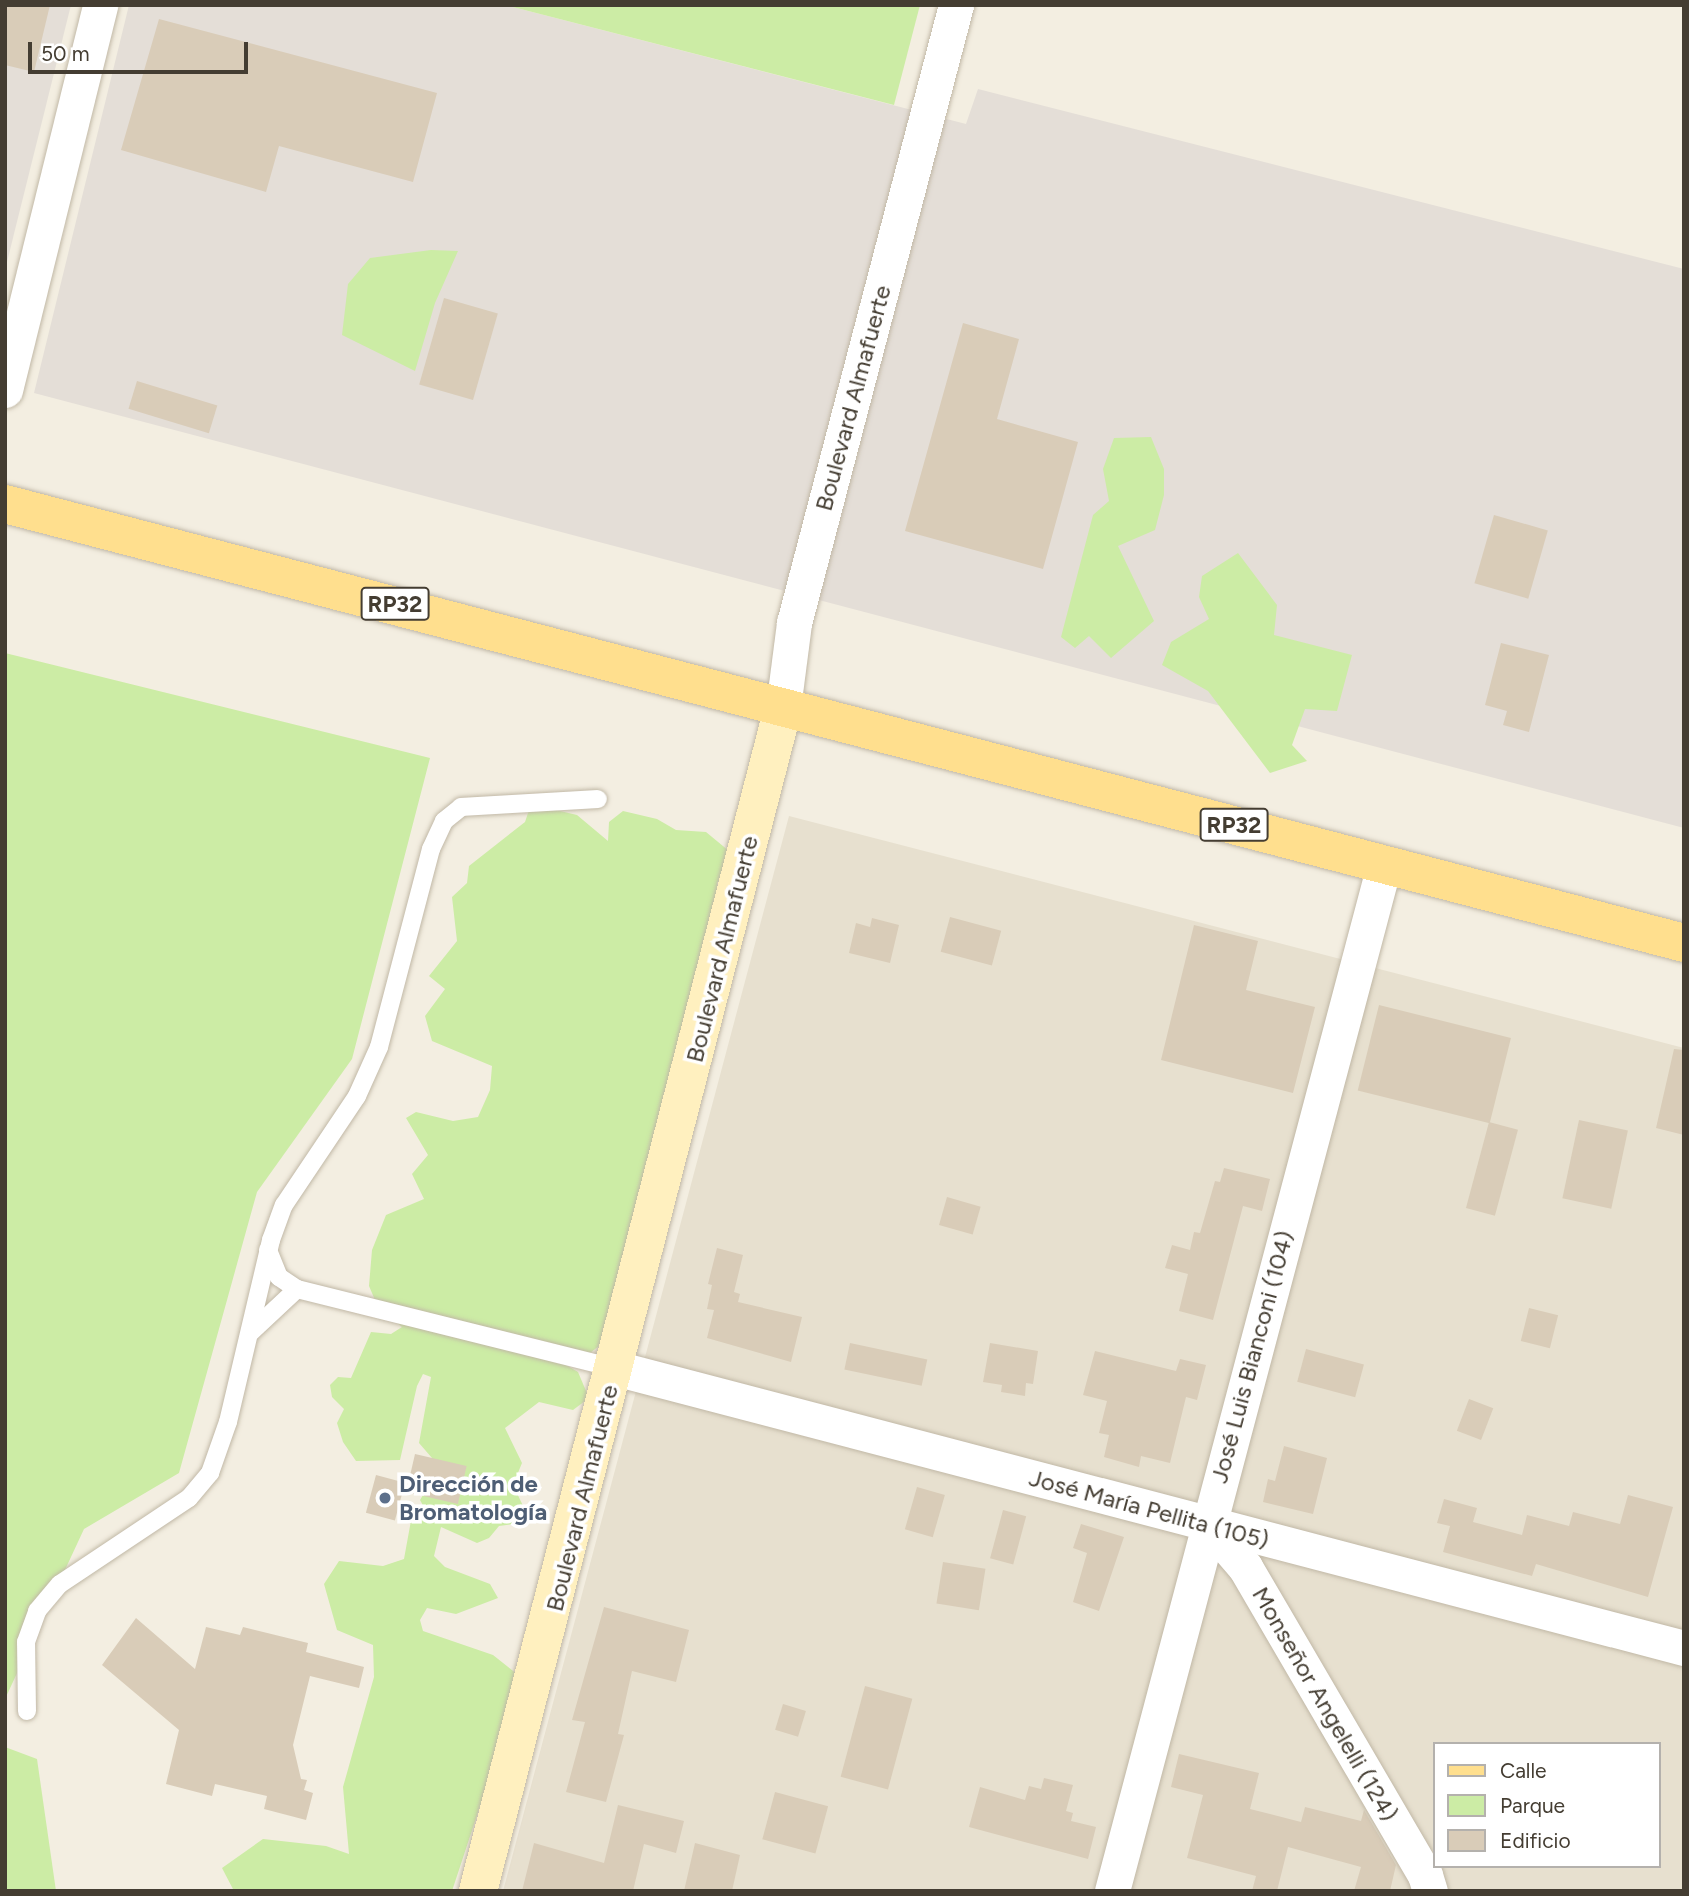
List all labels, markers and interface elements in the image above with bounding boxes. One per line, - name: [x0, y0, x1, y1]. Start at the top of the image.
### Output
- scale bar: [32, 28, 252, 72]
- text: 50 m: [41, 41, 90, 66]
- street label: Boulevard Almafuerte: [809, 282, 897, 514]
- road number: RP32: [360, 584, 430, 624]
- road number: RP32: [1199, 806, 1269, 845]
- street label: Boulevard Almafuerte: [680, 833, 764, 1065]
- street label: José Luis Bianconi (104): [1204, 1228, 1300, 1486]
- street label: Boulevard Almafuerte: [540, 1382, 624, 1614]
- street label: José María Pellita (105): [1026, 1463, 1272, 1555]
- place label: Dirección de Bromatología: [399, 1470, 547, 1526]
- marker: Dirección de Bromatología: [377, 1490, 393, 1506]
- street label: Monseñor Angelelli (124): [1246, 1582, 1404, 1826]
- legend: [1434, 1742, 1661, 1868]
- text: Calle: [1500, 1758, 1547, 1783]
- text: Parque: [1500, 1793, 1565, 1818]
- text: Edificio: [1500, 1828, 1571, 1853]

